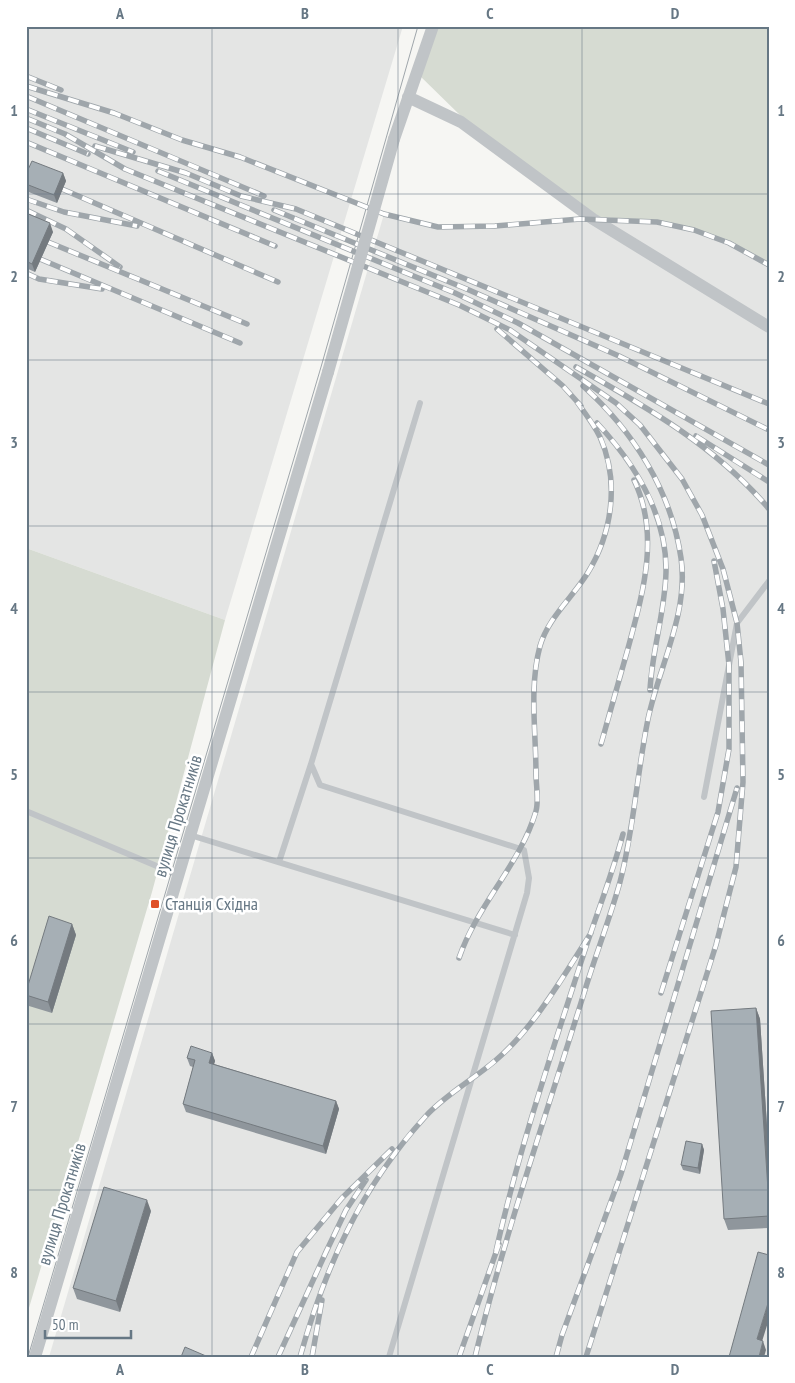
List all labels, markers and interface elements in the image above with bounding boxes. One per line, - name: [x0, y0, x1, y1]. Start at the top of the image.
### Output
- text: A: [115, 3, 125, 23]
- text: B: [301, 3, 309, 23]
- text: C: [486, 3, 494, 23]
- text: D: [671, 3, 680, 23]
- text: 1: [10, 100, 18, 120]
- text: 1: [777, 100, 785, 120]
- text: 2: [10, 266, 18, 286]
- text: 2: [777, 266, 785, 286]
- text: 3: [10, 432, 18, 452]
- text: 3: [777, 432, 785, 452]
- text: 4: [10, 598, 18, 618]
- text: 4: [777, 598, 785, 618]
- street label: вулиця Прокатників: [148, 752, 207, 880]
- text: 5: [10, 764, 18, 784]
- text: 5: [777, 764, 785, 784]
- place label: Станція Східна: [165, 892, 258, 915]
- marker: Станція Східна: [149, 898, 161, 910]
- text: 6: [10, 930, 18, 950]
- text: 6: [777, 930, 785, 950]
- text: 7: [10, 1096, 18, 1116]
- text: 7: [777, 1096, 785, 1116]
- street label: вулиця Прокатників: [32, 1140, 91, 1268]
- text: 8: [10, 1262, 18, 1282]
- text: 8: [777, 1262, 785, 1282]
- scale bar: [45, 1308, 131, 1340]
- text: 50 m: [52, 1315, 78, 1334]
- text: A: [115, 1359, 125, 1379]
- text: B: [301, 1359, 309, 1379]
- text: C: [486, 1359, 494, 1379]
- text: D: [671, 1359, 680, 1379]

